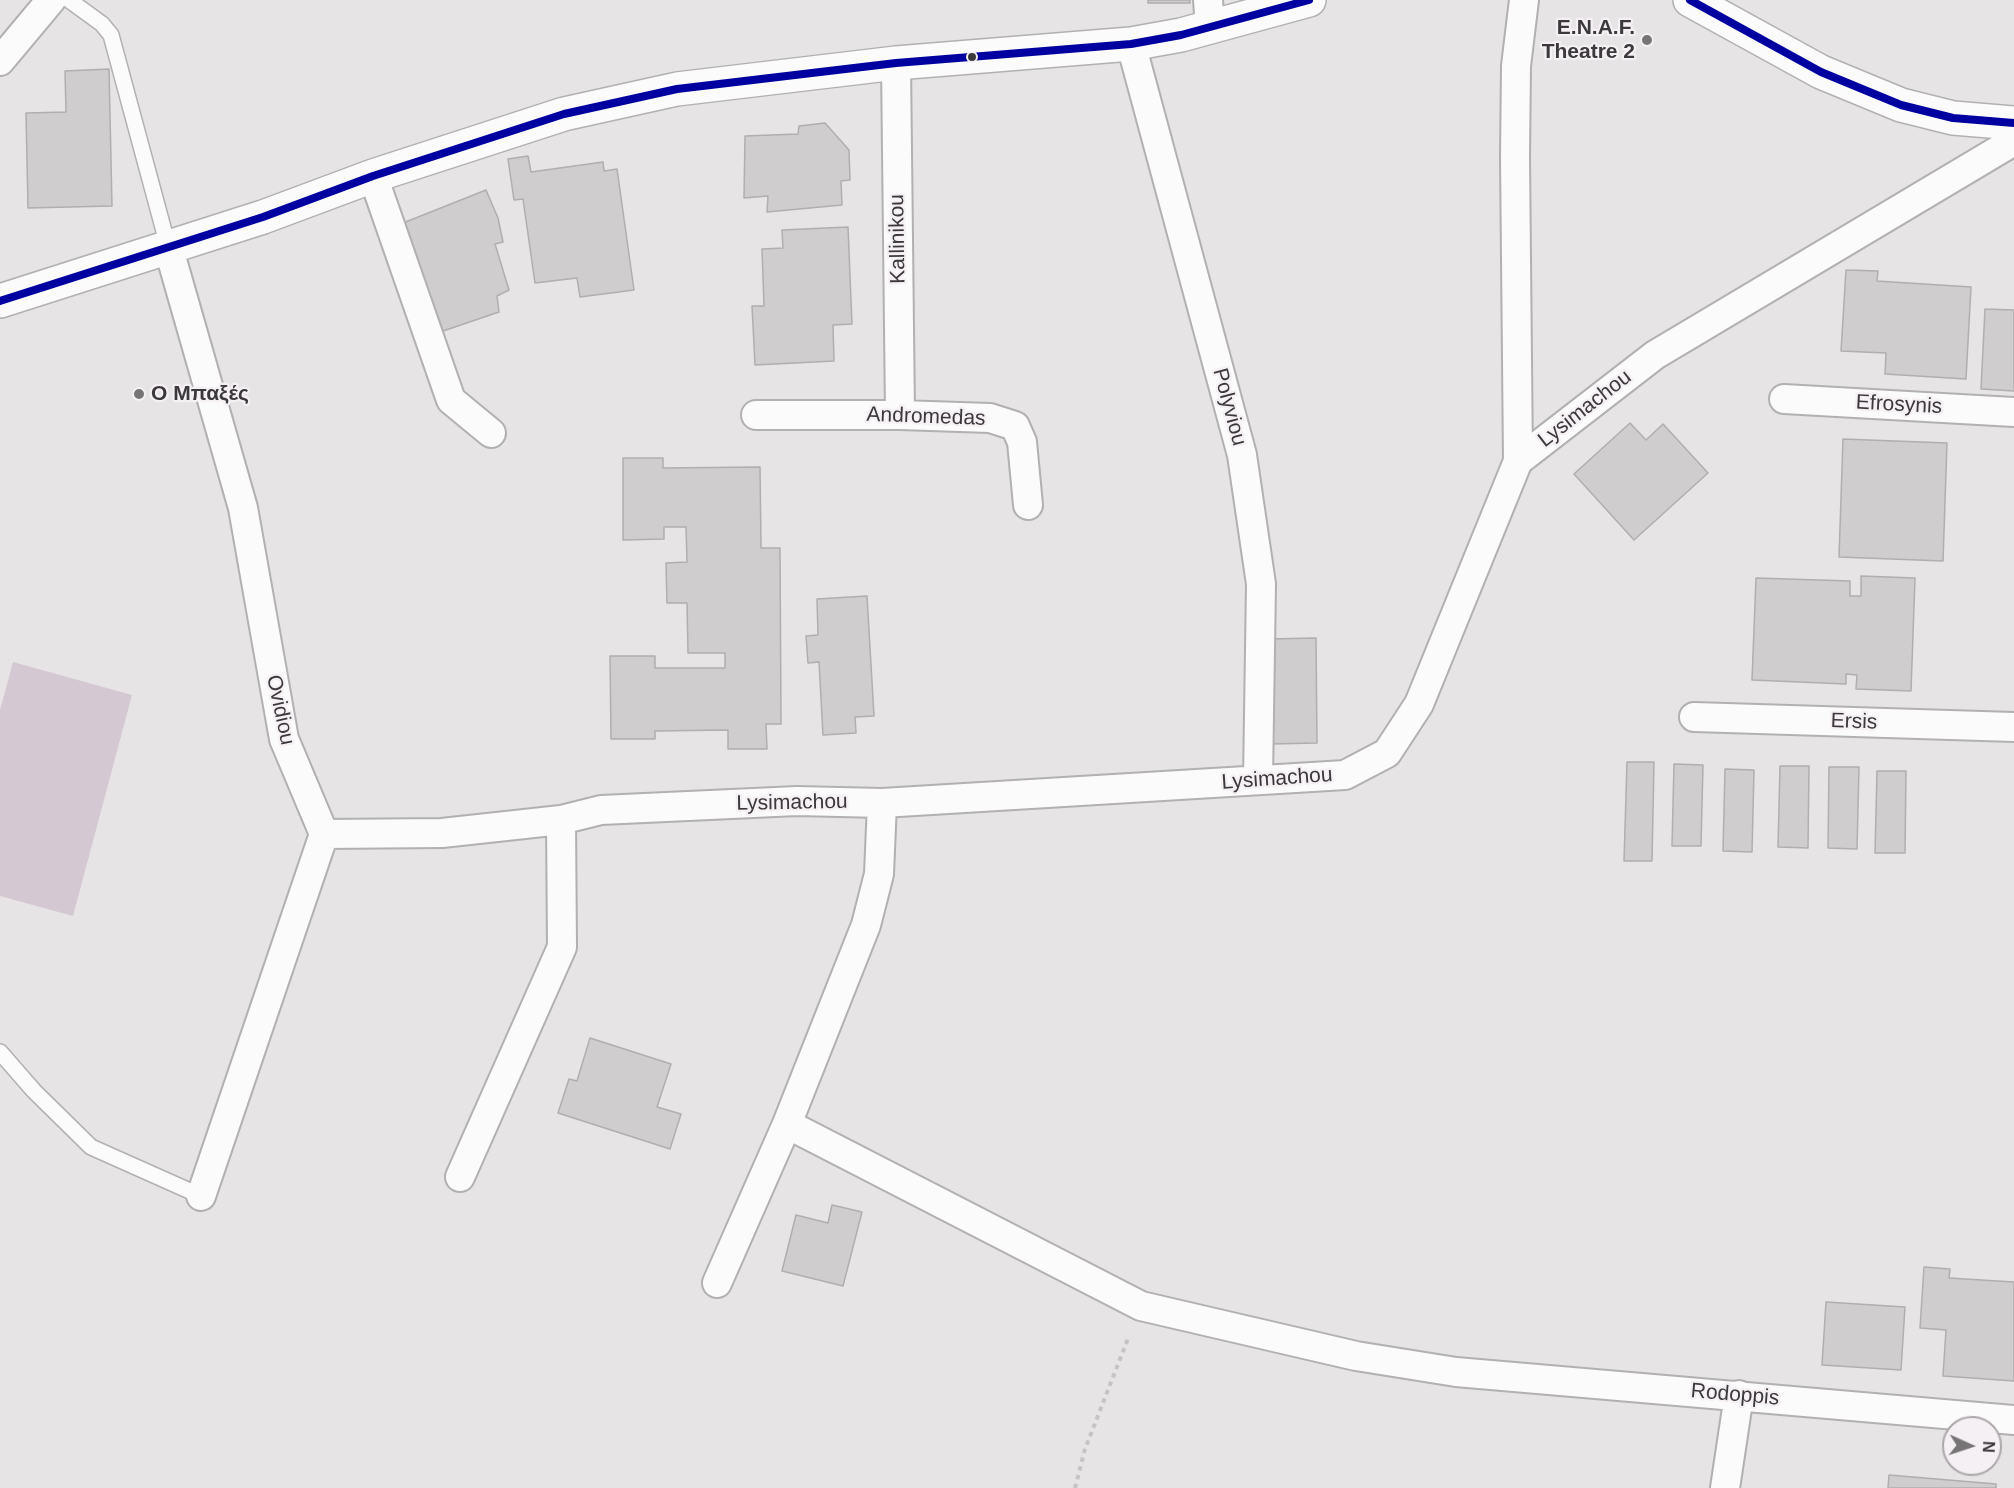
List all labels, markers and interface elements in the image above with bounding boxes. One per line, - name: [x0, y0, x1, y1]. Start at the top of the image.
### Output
- place label: E.N.A.F. Theatre 2: [1542, 15, 1635, 65]
- marker: E.N.A.F. Theatre 2: [1640, 33, 1654, 47]
- unlabelled marker: [966, 51, 978, 63]
- street label: Kallinikou: [885, 194, 911, 284]
- street label: Polyviou: [1207, 365, 1251, 449]
- street label: Lysimachou: [1533, 365, 1637, 453]
- place label: Ο Μπαξές: [151, 381, 249, 407]
- marker: Ο Μπαξές: [132, 387, 146, 401]
- street label: Efrosynis: [1855, 390, 1943, 420]
- street label: Andromedas: [866, 402, 986, 432]
- street label: Ovidiou: [260, 673, 300, 747]
- street label: Ersis: [1830, 709, 1878, 735]
- street label: Lysimachou: [1221, 763, 1333, 795]
- street label: Lysimachou: [736, 789, 848, 817]
- street label: Rodoppis: [1690, 1379, 1780, 1411]
- north arrow: [1942, 1416, 2002, 1476]
- text: N: [1980, 1441, 1997, 1453]

